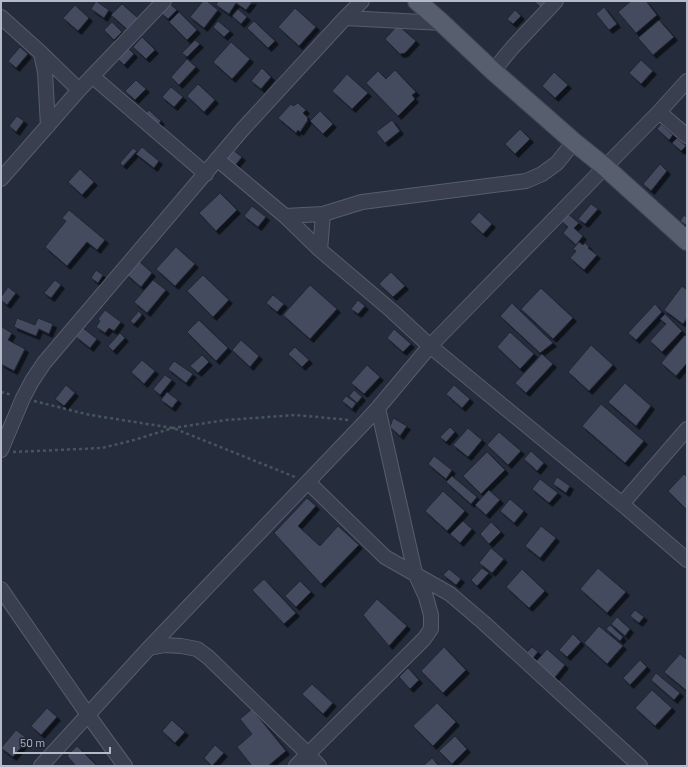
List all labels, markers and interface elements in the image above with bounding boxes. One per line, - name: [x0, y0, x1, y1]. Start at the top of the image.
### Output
- scale bar: [14, 729, 110, 755]
- text: 50 m: [20, 735, 45, 749]

